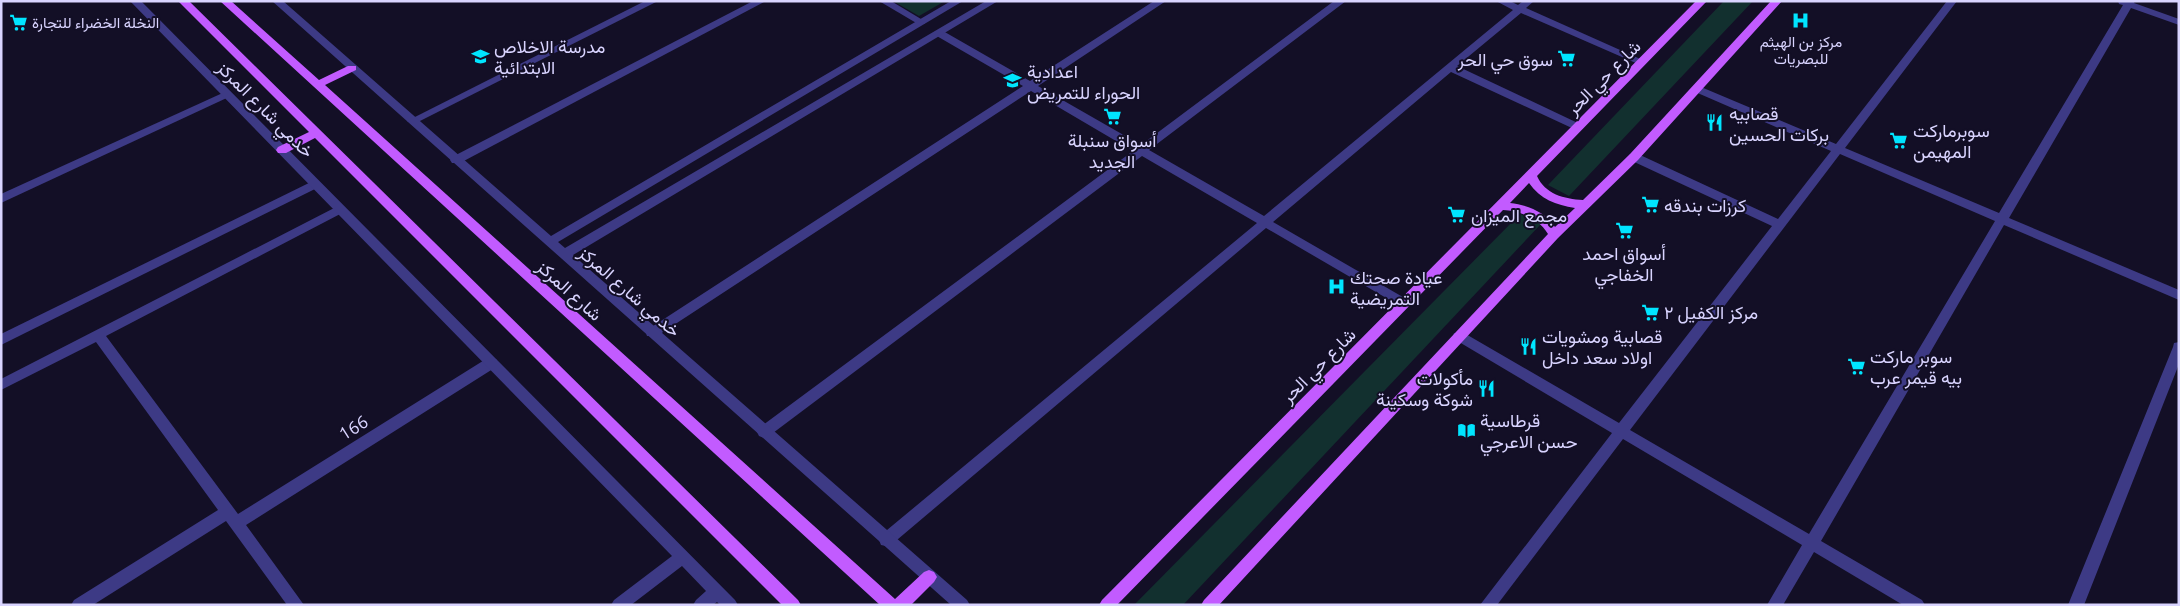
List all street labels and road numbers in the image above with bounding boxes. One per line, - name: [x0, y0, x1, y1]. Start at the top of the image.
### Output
- street label: شارع حي الحر: [1561, 36, 1649, 123]
- street label: خدمي شارع المركز: [209, 56, 318, 165]
- street label: خدمي شارع المركز: [571, 241, 685, 345]
- street label: شارع المركز: [531, 255, 607, 327]
- street label: شارع حي الحر: [1276, 324, 1364, 411]
- street label: 166: [335, 410, 371, 444]

